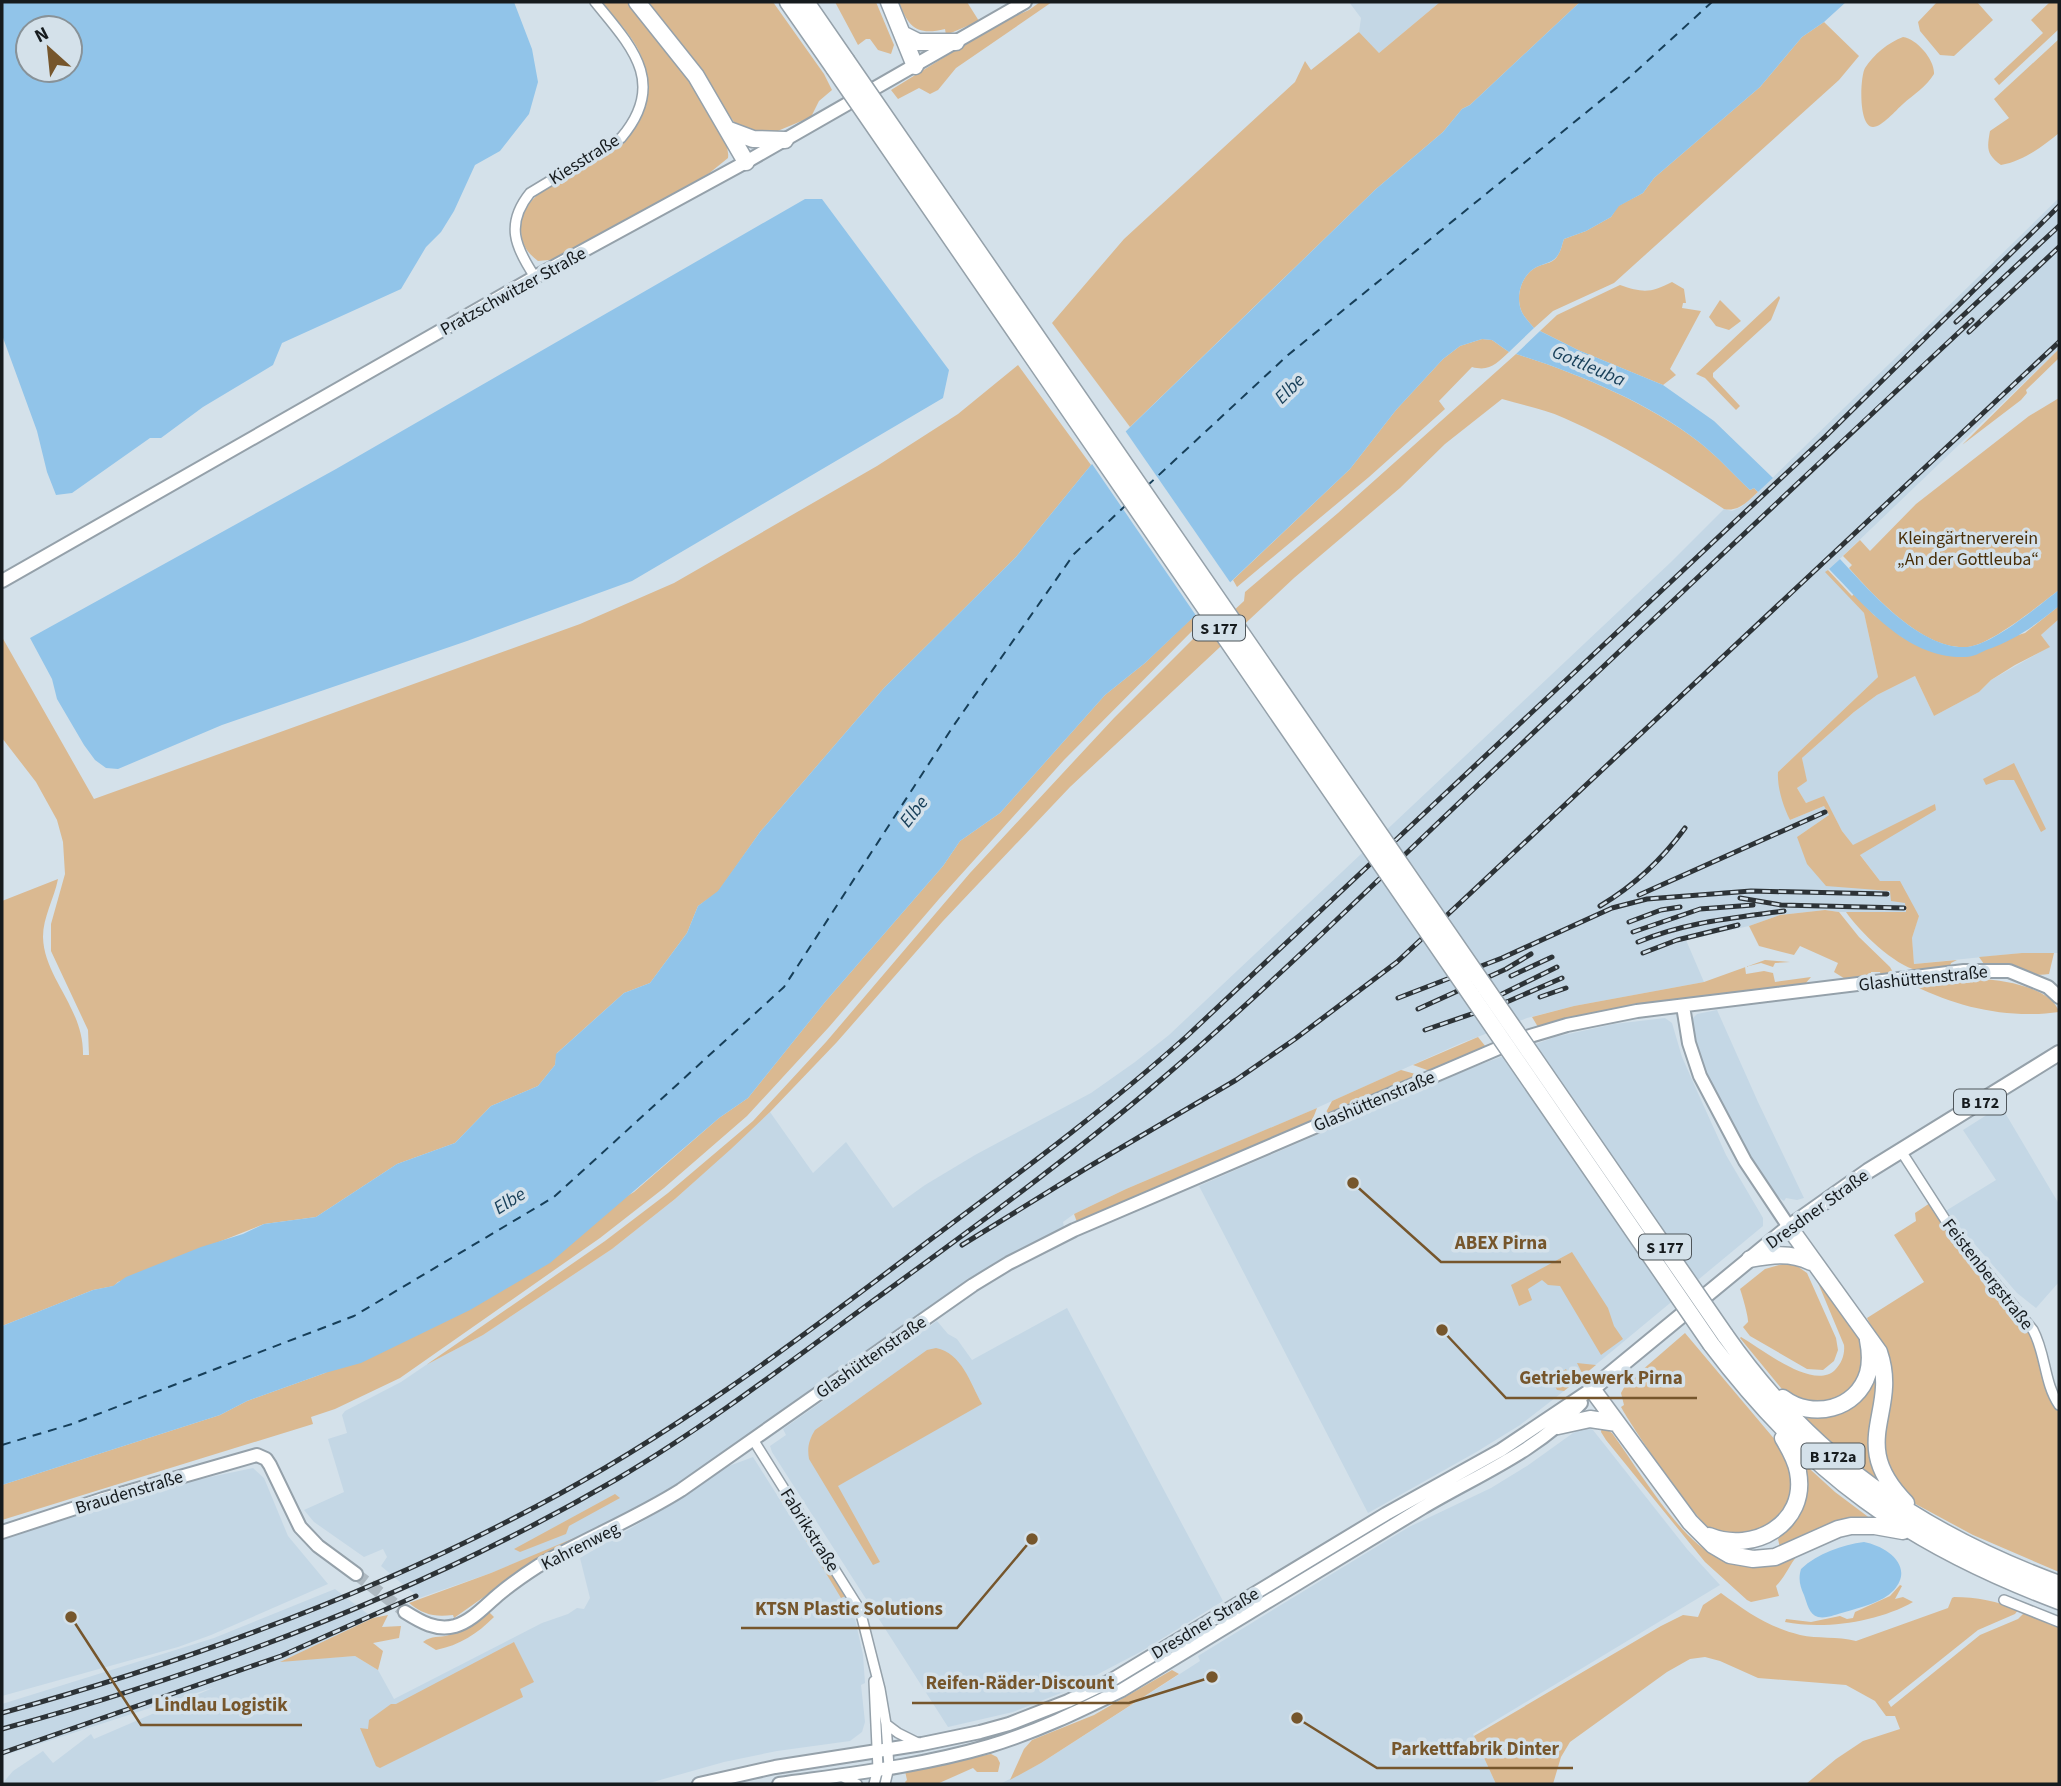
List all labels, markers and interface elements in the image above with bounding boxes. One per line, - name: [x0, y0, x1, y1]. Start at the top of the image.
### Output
- north arrow: [14, 14, 84, 84]
- text: N: [30, 20, 54, 50]
- street label: Kiesstraße: [544, 128, 624, 191]
- street label: Pratzschwitzer Straße: [436, 241, 591, 342]
- water label: Gottleuba: [1548, 339, 1629, 394]
- water label: Elbe: [1269, 368, 1311, 410]
- park label: Kleingärtnerverein „An der Gottleuba“: [1897, 526, 2039, 572]
- road number: S 177: [1193, 615, 1245, 640]
- water label: Elbe: [893, 790, 935, 833]
- street label: Glashüttenstraße: [1857, 959, 1989, 998]
- street label: Glashüttenstraße: [1310, 1065, 1439, 1138]
- road number: B 172: [1954, 1090, 2006, 1114]
- street label: Dresdner Straße: [1761, 1163, 1874, 1255]
- water label: Elbe: [488, 1181, 531, 1222]
- street label: Feistenbergstraße: [1936, 1213, 2039, 1335]
- callout: ABEX Pirna: [1441, 1222, 1561, 1262]
- text: ABEX Pirna: [1454, 1230, 1547, 1257]
- road number: S 177: [1639, 1234, 1691, 1260]
- street label: Glashüttenstraße: [811, 1310, 932, 1405]
- callout: Getriebewerk Pirna: [1506, 1358, 1697, 1398]
- text: Getriebewerk Pirna: [1519, 1365, 1683, 1392]
- road number: B 172a: [1801, 1444, 1864, 1468]
- street label: Braudenstraße: [72, 1464, 186, 1521]
- street label: Fabrikstraße: [774, 1484, 845, 1577]
- street label: Kahrenweg: [537, 1516, 624, 1577]
- street label: Dresdner Straße: [1147, 1581, 1264, 1665]
- callout: KTSN Plastic Solutions: [741, 1588, 957, 1628]
- text: KTSN Plastic Solutions: [755, 1596, 943, 1623]
- callout: Reifen-Räder-Discount: [912, 1663, 1129, 1703]
- text: Reifen-Räder-Discount: [926, 1670, 1115, 1697]
- callout: Lindlau Logistik: [141, 1685, 302, 1725]
- text: Lindlau Logistik: [154, 1692, 288, 1719]
- callout: Parkettfabrik Dinter: [1377, 1728, 1573, 1768]
- text: Parkettfabrik Dinter: [1391, 1736, 1560, 1763]

